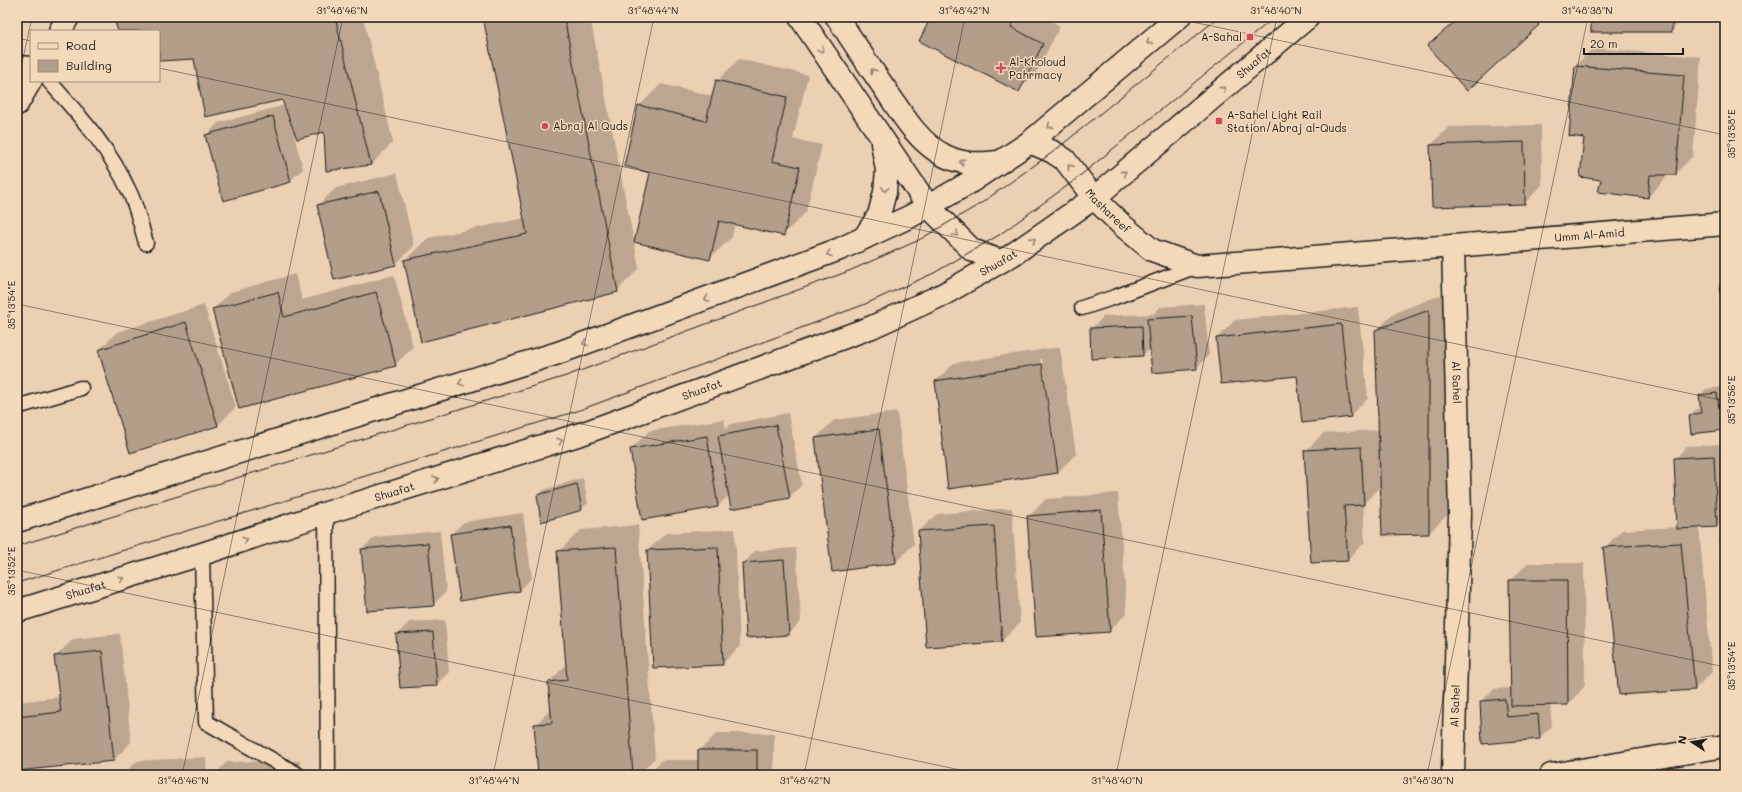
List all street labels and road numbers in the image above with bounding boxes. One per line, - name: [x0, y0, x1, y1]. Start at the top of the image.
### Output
- street label: Shuafat: [1233, 43, 1274, 81]
- street label: Mashareef: [1082, 185, 1134, 236]
- street label: Umm Al-Amid: [1554, 224, 1625, 245]
- street label: Shuafat: [976, 246, 1020, 279]
- street label: Al Sahel: [1449, 361, 1465, 404]
- street label: Shuafat: [680, 375, 724, 403]
- street label: Shuafat: [373, 478, 417, 505]
- street label: Shuafat: [64, 576, 108, 603]
- street label: Al Sahel: [1446, 684, 1463, 728]

